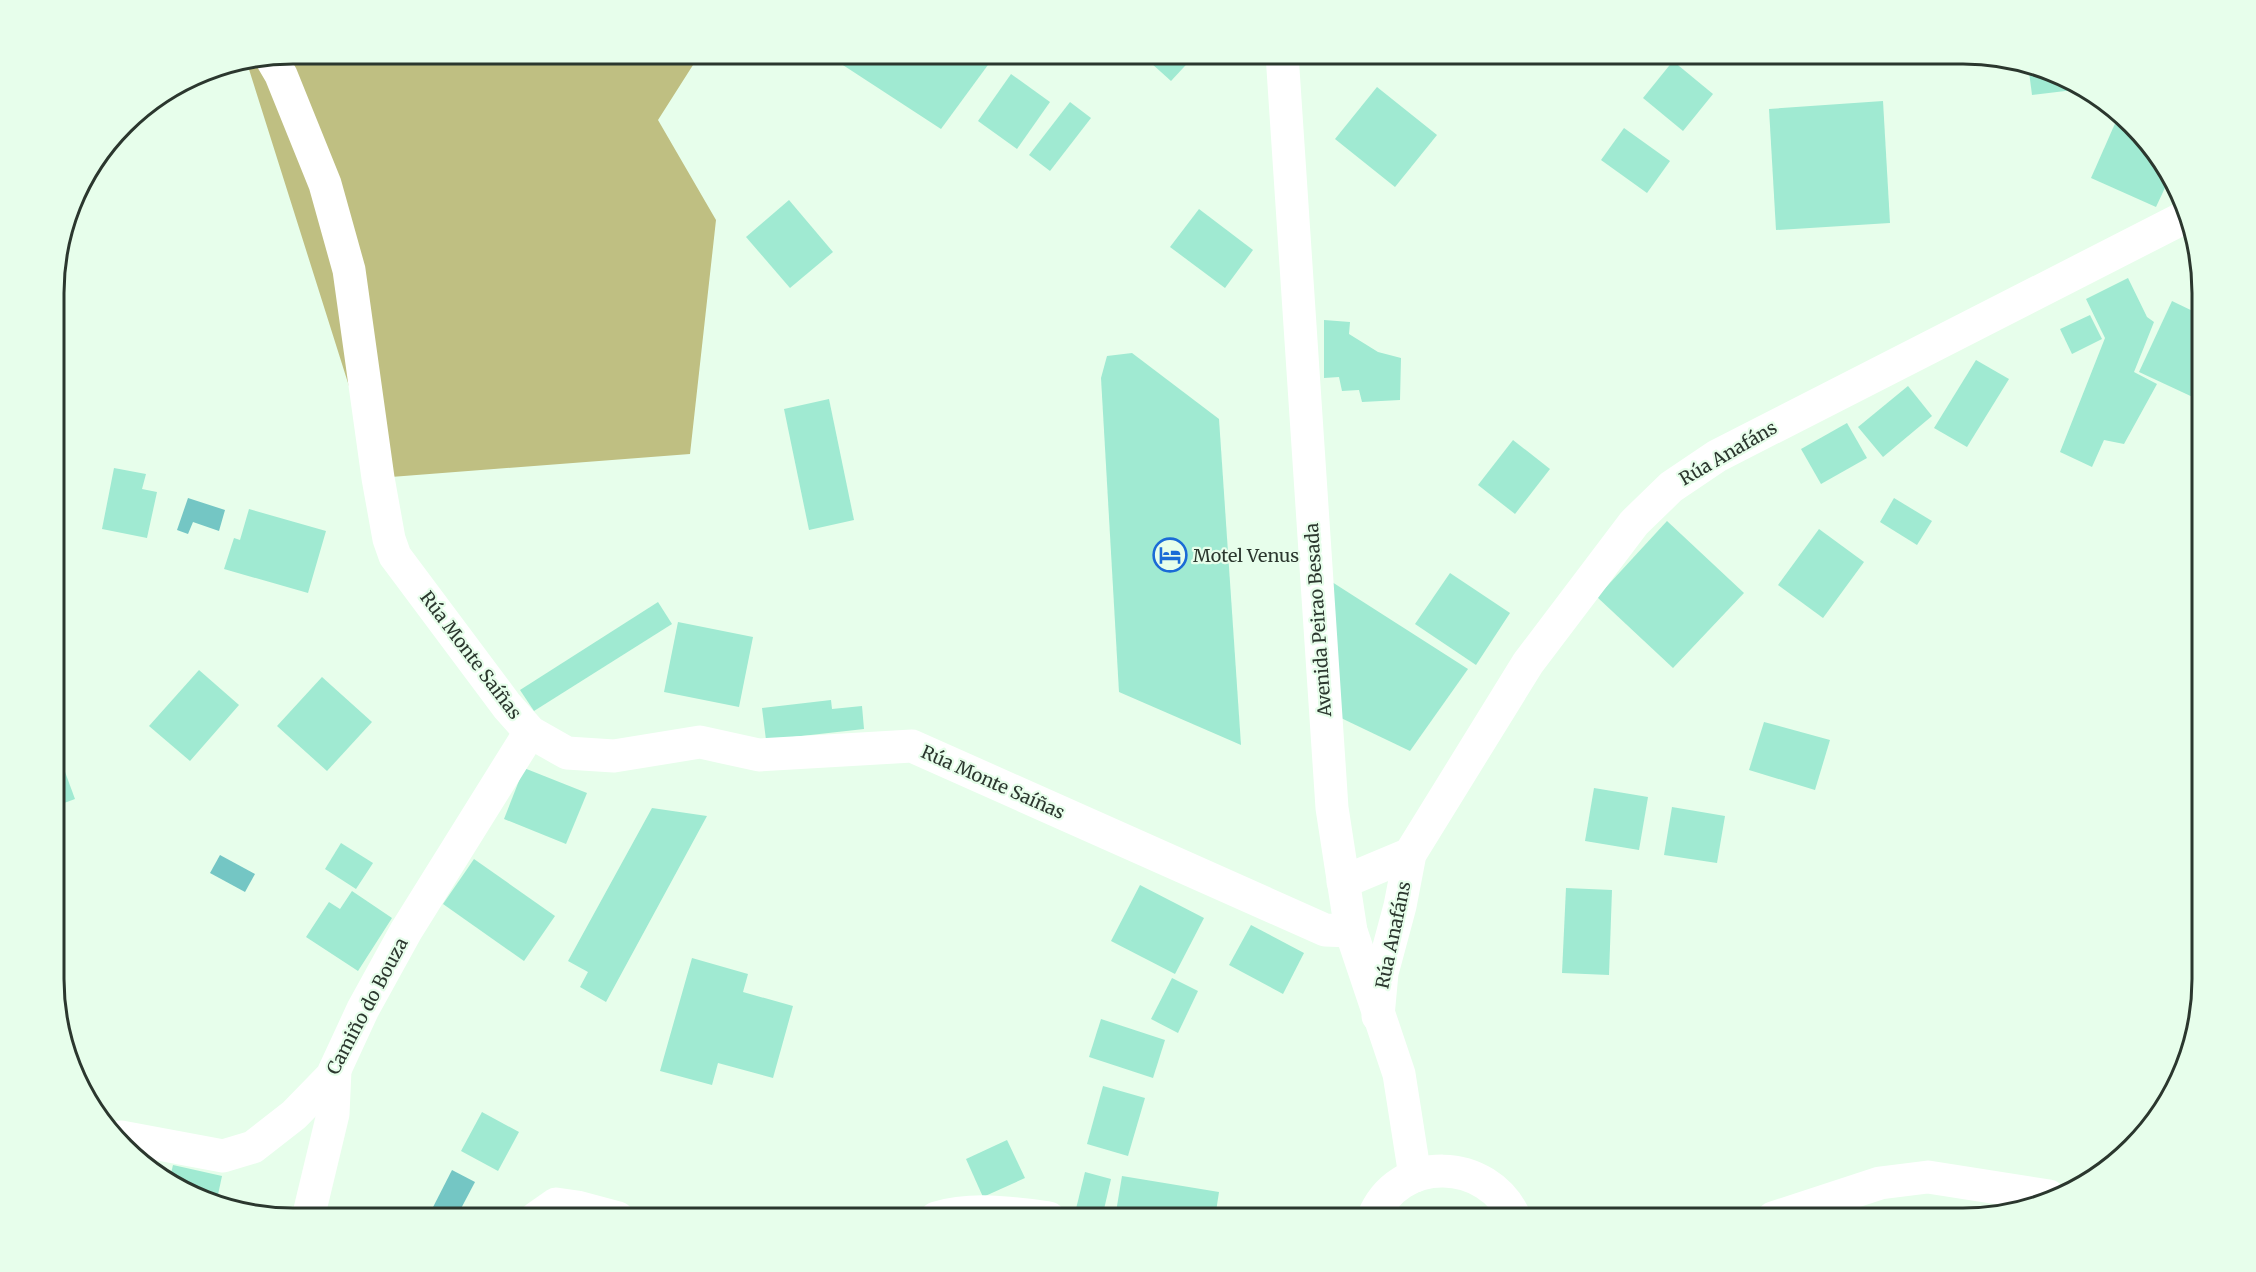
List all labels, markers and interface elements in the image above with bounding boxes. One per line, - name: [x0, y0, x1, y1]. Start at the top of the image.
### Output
- street label: Rúa Anafáns: [1675, 416, 1781, 490]
- street label: Avenida Peirao Besada: [1300, 522, 1336, 719]
- hotel icon: Motel Venus: [1152, 537, 1188, 573]
- place label: Motel Venus: [1193, 544, 1299, 567]
- street label: Rúa Monte Saíñas: [415, 586, 527, 724]
- street label: Rúa Monte Saíñas: [918, 740, 1068, 824]
- street label: Rúa Anafáns: [1370, 879, 1416, 991]
- street label: Camiño do Bouza: [321, 933, 413, 1078]

